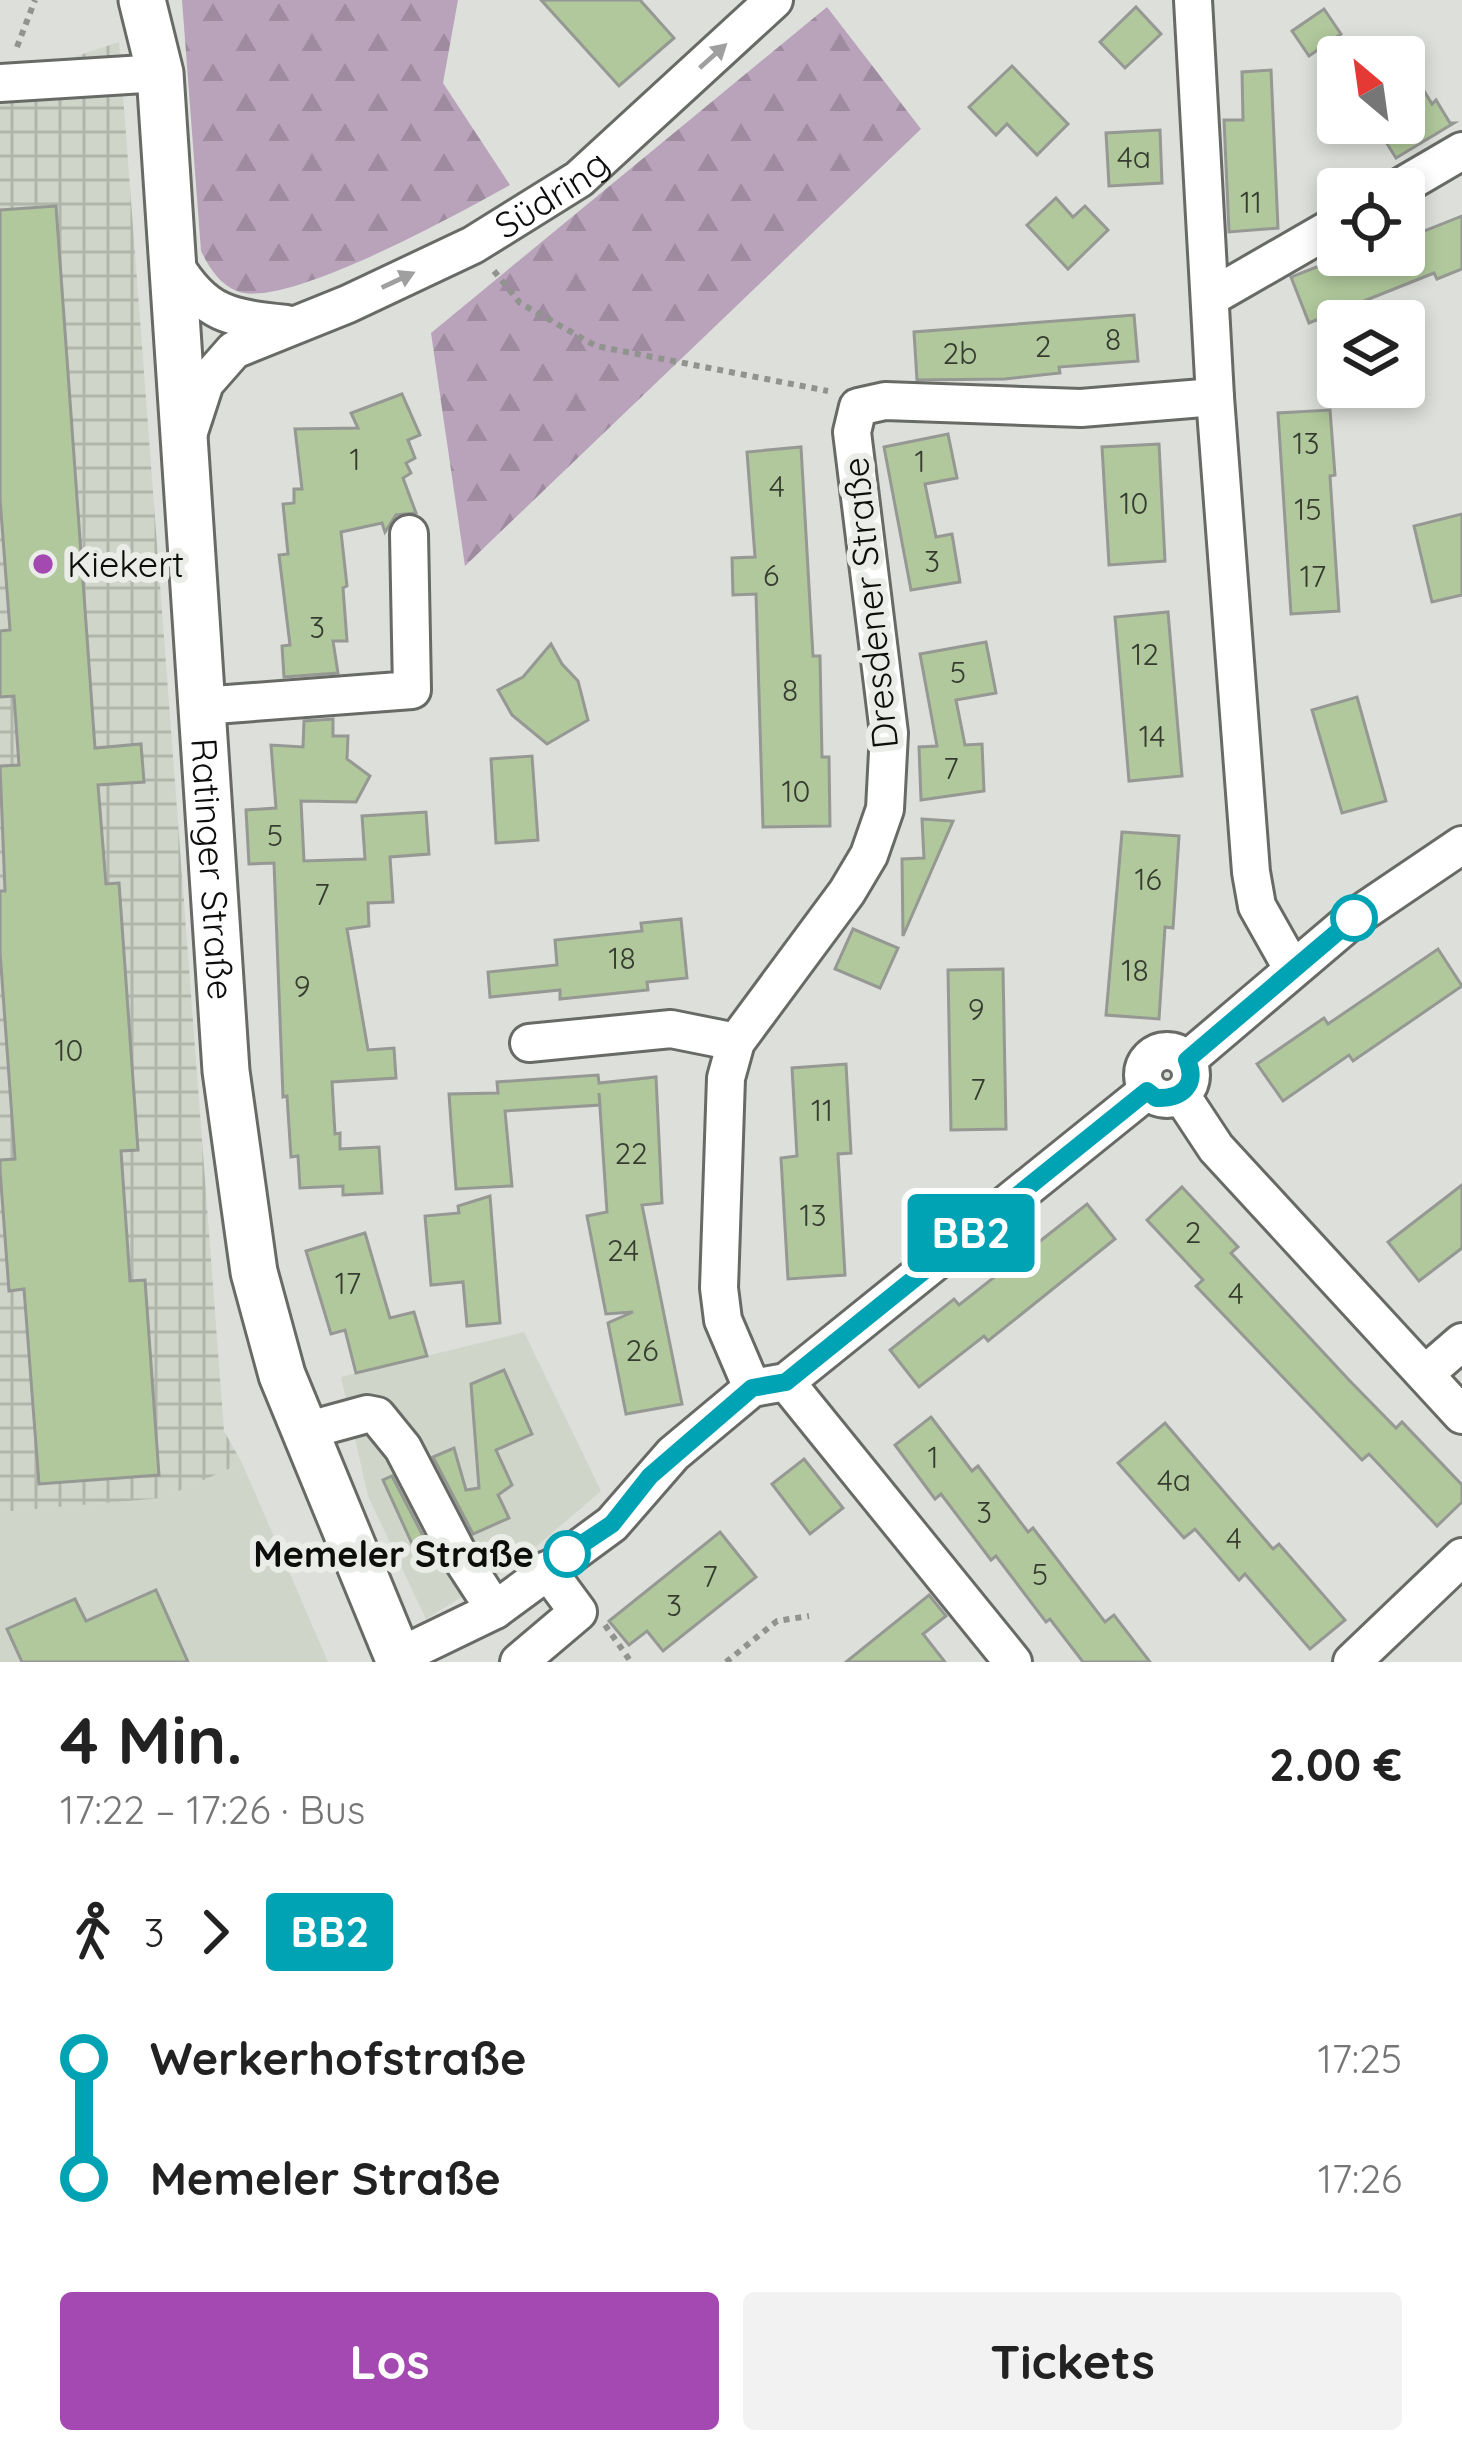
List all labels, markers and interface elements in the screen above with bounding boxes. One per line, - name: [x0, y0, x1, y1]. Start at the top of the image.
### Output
- north arrow: [1317, 36, 1425, 144]
- map controls: [1317, 36, 1425, 408]
- one-way arrow: [699, 43, 728, 70]
- house number: 4a: [1117, 138, 1151, 176]
- street label: Südring: [486, 140, 618, 248]
- button: locate: [1317, 168, 1425, 276]
- house number: 11: [1240, 183, 1262, 221]
- one-way arrow: [381, 270, 416, 290]
- button: layers: [1317, 300, 1425, 408]
- house number: 8: [1105, 320, 1121, 358]
- house number: 2: [1035, 327, 1051, 365]
- house number: 2b: [943, 334, 977, 372]
- house number: 13: [1293, 424, 1319, 462]
- house number: 1: [349, 440, 361, 478]
- house number: 1: [914, 442, 926, 480]
- street label: Dresdener Straße: [832, 455, 907, 751]
- house number: 4: [769, 467, 785, 505]
- house number: 10: [1120, 484, 1148, 522]
- house number: 15: [1294, 490, 1322, 528]
- place label: Kiekert: [67, 541, 184, 586]
- house number: 3: [924, 542, 940, 580]
- marker: Kiekert: [30, 551, 56, 577]
- house number: 6: [763, 556, 779, 594]
- house number: 17: [1300, 557, 1326, 595]
- house number: 3: [309, 608, 325, 646]
- house number: 12: [1131, 635, 1159, 673]
- house number: 5: [950, 653, 966, 691]
- house number: 8: [782, 671, 798, 709]
- house number: 14: [1139, 717, 1165, 755]
- street label: Ratinger Straße: [182, 737, 244, 1002]
- house number: 7: [943, 749, 959, 787]
- house number: 10: [782, 772, 810, 810]
- house number: 5: [267, 816, 283, 854]
- house number: 16: [1134, 860, 1162, 898]
- house number: 7: [314, 875, 330, 913]
- unlabelled marker: [1332, 896, 1376, 940]
- house number: 18: [608, 939, 636, 977]
- house number: 18: [1121, 951, 1149, 989]
- house number: 9: [294, 967, 310, 1005]
- house number: 9: [968, 990, 984, 1028]
- house number: 10: [55, 1031, 83, 1069]
- house number: 7: [970, 1070, 986, 1108]
- house number: 11: [811, 1091, 833, 1129]
- house number: 22: [614, 1134, 648, 1172]
- line badge: BB2: [902, 1194, 1040, 1272]
- house number: 13: [800, 1196, 826, 1234]
- text: BB2: [932, 1206, 1010, 1259]
- house number: 2: [1185, 1213, 1201, 1251]
- house number: 24: [607, 1231, 639, 1269]
- house number: 17: [335, 1264, 361, 1302]
- house number: 4: [1228, 1274, 1244, 1312]
- house number: 26: [626, 1331, 658, 1369]
- house number: 1: [927, 1438, 939, 1476]
- house number: 4a: [1157, 1461, 1191, 1499]
- house number: 3: [976, 1493, 992, 1531]
- house number: 4: [1226, 1519, 1242, 1557]
- place label: Memeler Straße: [253, 1531, 534, 1576]
- marker: Memeler Straße: [545, 1532, 589, 1576]
- house number: 5: [1032, 1555, 1048, 1593]
- house number: 7: [702, 1557, 718, 1595]
- house number: 3: [666, 1586, 682, 1624]
- text: 4 Min.: [60, 1698, 243, 1781]
- text: 2.00 €: [1269, 1736, 1402, 1792]
- text: 17:22 – 17:26 · Bus: [60, 1785, 365, 1834]
- icon: walk: [60, 1899, 126, 1965]
- icon: forward: [182, 1899, 248, 1965]
- text: BB2: [290, 1905, 369, 1958]
- text: 3: [144, 1908, 164, 1957]
- text: Werkerhofstraße: [150, 2030, 527, 2086]
- text: 17:25: [1317, 2034, 1402, 2083]
- text: Memeler Straße: [150, 2150, 501, 2206]
- text: 17:26: [1318, 2154, 1402, 2203]
- button: Los: [60, 2292, 719, 2430]
- button: Tickets: [743, 2292, 1402, 2430]

